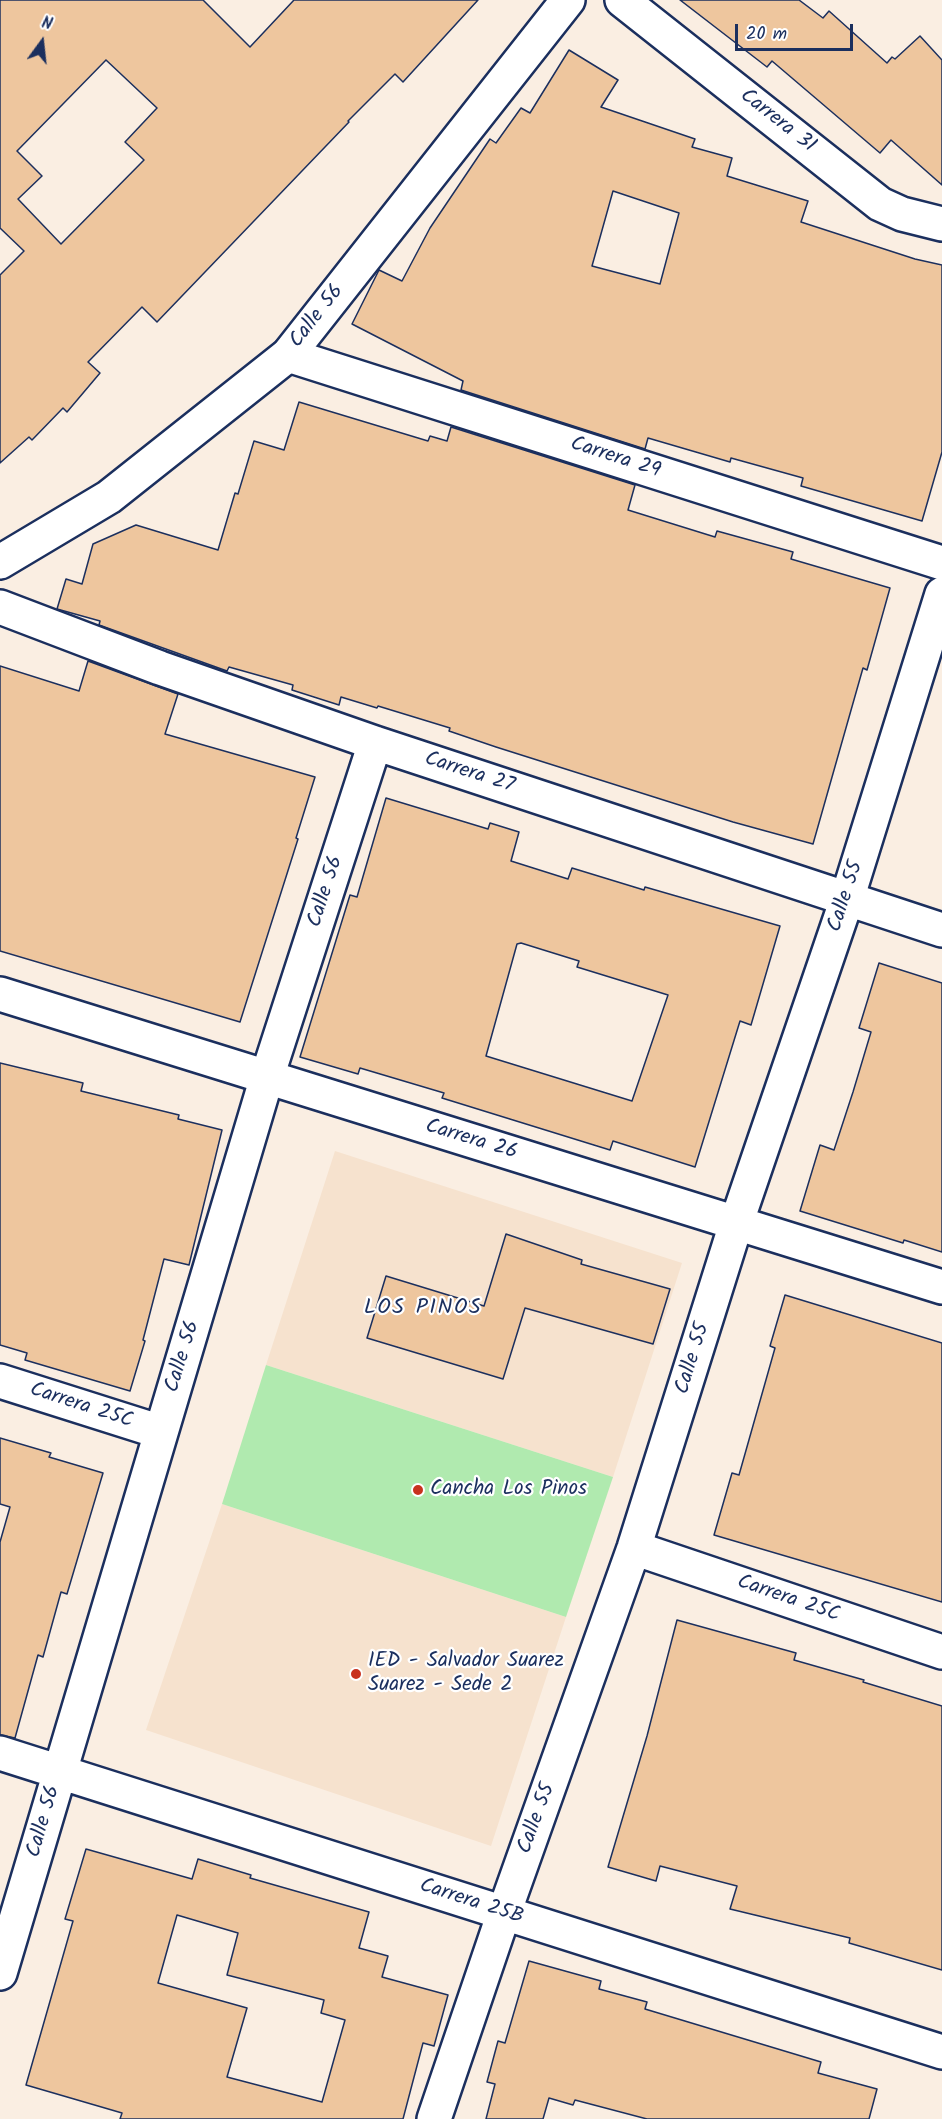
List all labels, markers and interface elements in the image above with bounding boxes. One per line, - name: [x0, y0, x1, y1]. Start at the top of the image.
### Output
- text: N: [39, 11, 55, 38]
- north arrow: [12, 12, 72, 72]
- scale bar: [738, 12, 856, 50]
- text: 20 m: [746, 20, 787, 49]
- street label: Carrera 31: [734, 84, 820, 160]
- street label: Calle 56: [285, 280, 351, 354]
- street label: Carrera 29: [567, 433, 663, 485]
- street label: Carrera 27: [421, 748, 517, 800]
- street label: Calle 56: [304, 853, 350, 931]
- street label: Calle 55: [824, 858, 870, 936]
- street label: Carrera 26: [422, 1115, 520, 1167]
- district label: LOS PINOS: [364, 1296, 482, 1322]
- street label: Calle 56: [161, 1318, 207, 1396]
- street label: Calle 55: [671, 1320, 717, 1398]
- street label: Carrera 25C: [26, 1378, 136, 1436]
- place label: Cancha Los Pinos: [430, 1477, 587, 1503]
- marker: Cancha Los Pinos: [411, 1483, 425, 1497]
- street label: Carrera 25C: [733, 1571, 843, 1629]
- place label: IED - Salvador Suarez Suarez - Sede 2: [368, 1649, 564, 1699]
- marker: IED - Salvador Suarez Suarez - Sede 2: [349, 1667, 363, 1681]
- street label: Calle 55: [514, 1780, 562, 1858]
- street label: Calle 56: [23, 1783, 67, 1861]
- street label: Carrera 25B: [416, 1874, 526, 1932]

